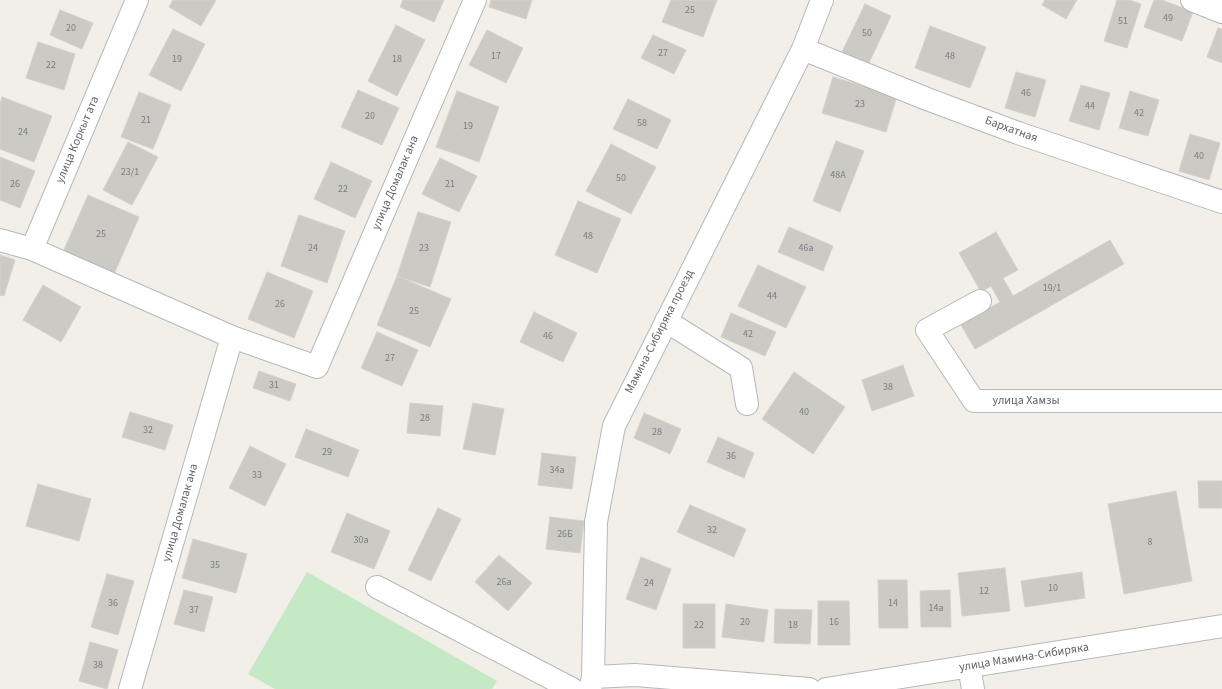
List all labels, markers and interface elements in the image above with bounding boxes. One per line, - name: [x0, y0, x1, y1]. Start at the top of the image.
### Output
- house number: 25: [685, 5, 695, 17]
- house number: 49: [1163, 13, 1173, 25]
- house number: 51: [1118, 16, 1128, 28]
- house number: 20: [66, 23, 76, 35]
- house number: 50: [862, 28, 872, 40]
- house number: 27: [658, 48, 668, 60]
- house number: 17: [491, 51, 501, 63]
- house number: 48: [945, 51, 955, 63]
- house number: 19: [172, 54, 182, 66]
- house number: 18: [392, 54, 402, 66]
- house number: 22: [46, 60, 56, 72]
- house number: 46: [1021, 88, 1031, 100]
- street label: улица Коркыт ата: [53, 94, 103, 186]
- house number: 23: [855, 99, 865, 111]
- house number: 44: [1085, 101, 1095, 113]
- house number: 42: [1134, 108, 1144, 120]
- house number: 20: [365, 111, 375, 123]
- street label: Бархатная: [983, 114, 1039, 146]
- house number: 21: [141, 115, 151, 127]
- house number: 58: [637, 118, 647, 130]
- house number: 19: [463, 121, 473, 133]
- house number: 24: [18, 127, 28, 139]
- street label: улица Домалак ана: [370, 134, 422, 232]
- house number: 40: [1194, 151, 1204, 163]
- house number: 23/1: [121, 167, 139, 179]
- house number: 48А: [830, 170, 846, 182]
- house number: 50: [616, 173, 626, 185]
- house number: 26: [10, 179, 20, 191]
- house number: 21: [445, 179, 455, 191]
- house number: 22: [338, 184, 348, 196]
- house number: 25: [96, 229, 106, 241]
- house number: 48: [583, 231, 593, 243]
- house number: 24: [308, 243, 318, 255]
- house number: 23: [419, 243, 429, 255]
- house number: 46а: [799, 243, 813, 255]
- street label: Мамина-Сибиряка проезд: [622, 268, 698, 396]
- house number: 19/1: [1043, 283, 1061, 295]
- house number: 44: [767, 291, 777, 303]
- house number: 26: [275, 299, 285, 311]
- house number: 25: [409, 306, 419, 318]
- house number: 42: [743, 329, 753, 341]
- house number: 46: [543, 331, 553, 343]
- house number: 27: [385, 353, 395, 365]
- house number: 31: [269, 380, 279, 392]
- house number: 38: [883, 382, 893, 394]
- street label: улица Хамзы: [992, 394, 1060, 408]
- house number: 40: [799, 407, 809, 419]
- house number: 28: [420, 413, 430, 425]
- house number: 32: [143, 425, 153, 437]
- house number: 28: [652, 427, 662, 439]
- house number: 29: [322, 447, 332, 459]
- house number: 36: [726, 451, 736, 463]
- street label: улица Домалак ана: [160, 462, 202, 564]
- house number: 34а: [550, 465, 564, 477]
- house number: 33: [252, 470, 262, 482]
- house number: 32: [707, 525, 717, 537]
- house number: 26Б: [557, 529, 573, 541]
- house number: 30а: [354, 535, 368, 547]
- house number: 8: [1148, 537, 1152, 549]
- house number: 35: [210, 560, 220, 572]
- house number: 26а: [497, 577, 511, 589]
- house number: 24: [644, 578, 654, 590]
- house number: 10: [1048, 583, 1058, 595]
- house number: 12: [979, 586, 989, 598]
- house number: 36: [108, 598, 118, 610]
- house number: 14: [888, 598, 898, 610]
- house number: 14а: [929, 603, 943, 615]
- house number: 37: [189, 605, 199, 617]
- house number: 20: [740, 617, 750, 629]
- house number: 16: [829, 617, 839, 629]
- house number: 22: [694, 620, 704, 632]
- house number: 18: [788, 620, 798, 632]
- street label: улица Мамина-Сибиряка: [958, 641, 1090, 675]
- house number: 38: [93, 660, 103, 672]

